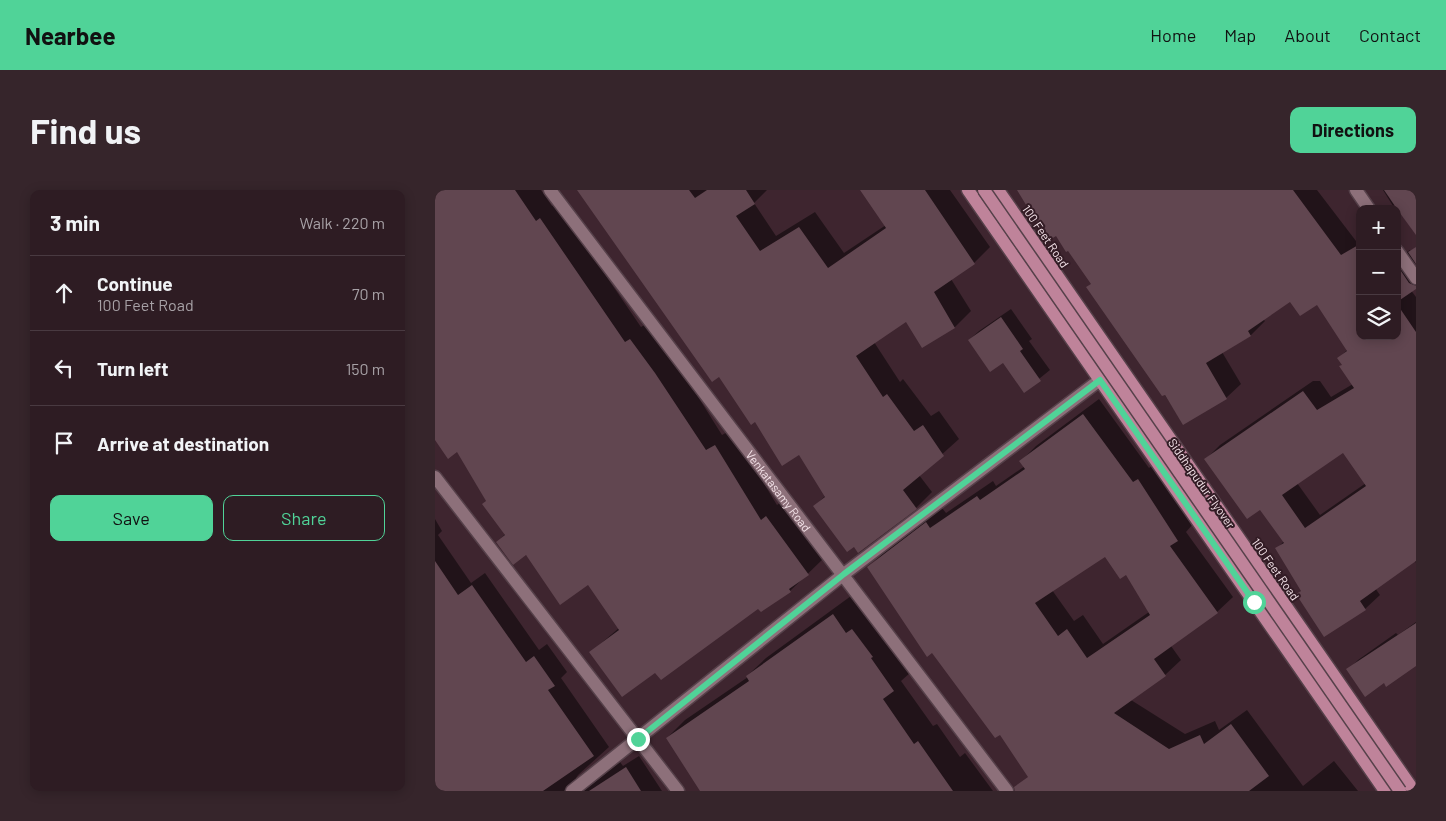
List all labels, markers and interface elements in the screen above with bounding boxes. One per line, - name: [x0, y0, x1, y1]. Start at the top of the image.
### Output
- text: Nearbee: [25, 21, 116, 50]
- text: Home: [1150, 24, 1196, 46]
- text: Map: [1224, 24, 1256, 46]
- text: About: [1284, 24, 1331, 46]
- text: Contact: [1359, 24, 1421, 46]
- button: Directions: [1290, 107, 1416, 153]
- text: Find us: [30, 109, 141, 151]
- street label: 100 Feet Road: [1020, 202, 1072, 270]
- map controls: [1356, 205, 1401, 340]
- button: +: [1356, 205, 1401, 250]
- text: 3 min: [50, 210, 100, 235]
- text: Walk · 220 m: [299, 213, 385, 232]
- button: −: [1356, 250, 1401, 295]
- text: Continue: [97, 272, 173, 295]
- icon: ahead: [50, 279, 78, 307]
- text: 70 m: [352, 284, 385, 303]
- text: 100 Feet Road: [97, 295, 194, 314]
- button: layers: [1356, 295, 1401, 340]
- icon: left: [50, 354, 78, 382]
- text: Turn left: [97, 357, 168, 380]
- text: 150 m: [346, 359, 385, 378]
- icon: arrive: [50, 429, 78, 457]
- text: Arrive at destination: [97, 432, 269, 455]
- street label: Siddhapudur Flyover: [1166, 436, 1239, 531]
- street label: Venkatasamy Road: [744, 448, 814, 534]
- button: Save: [50, 495, 213, 541]
- button: Share: [223, 495, 385, 541]
- street label: 100 Feet Road: [1249, 535, 1303, 603]
- route start: [1243, 591, 1266, 614]
- route end: [627, 728, 650, 751]

